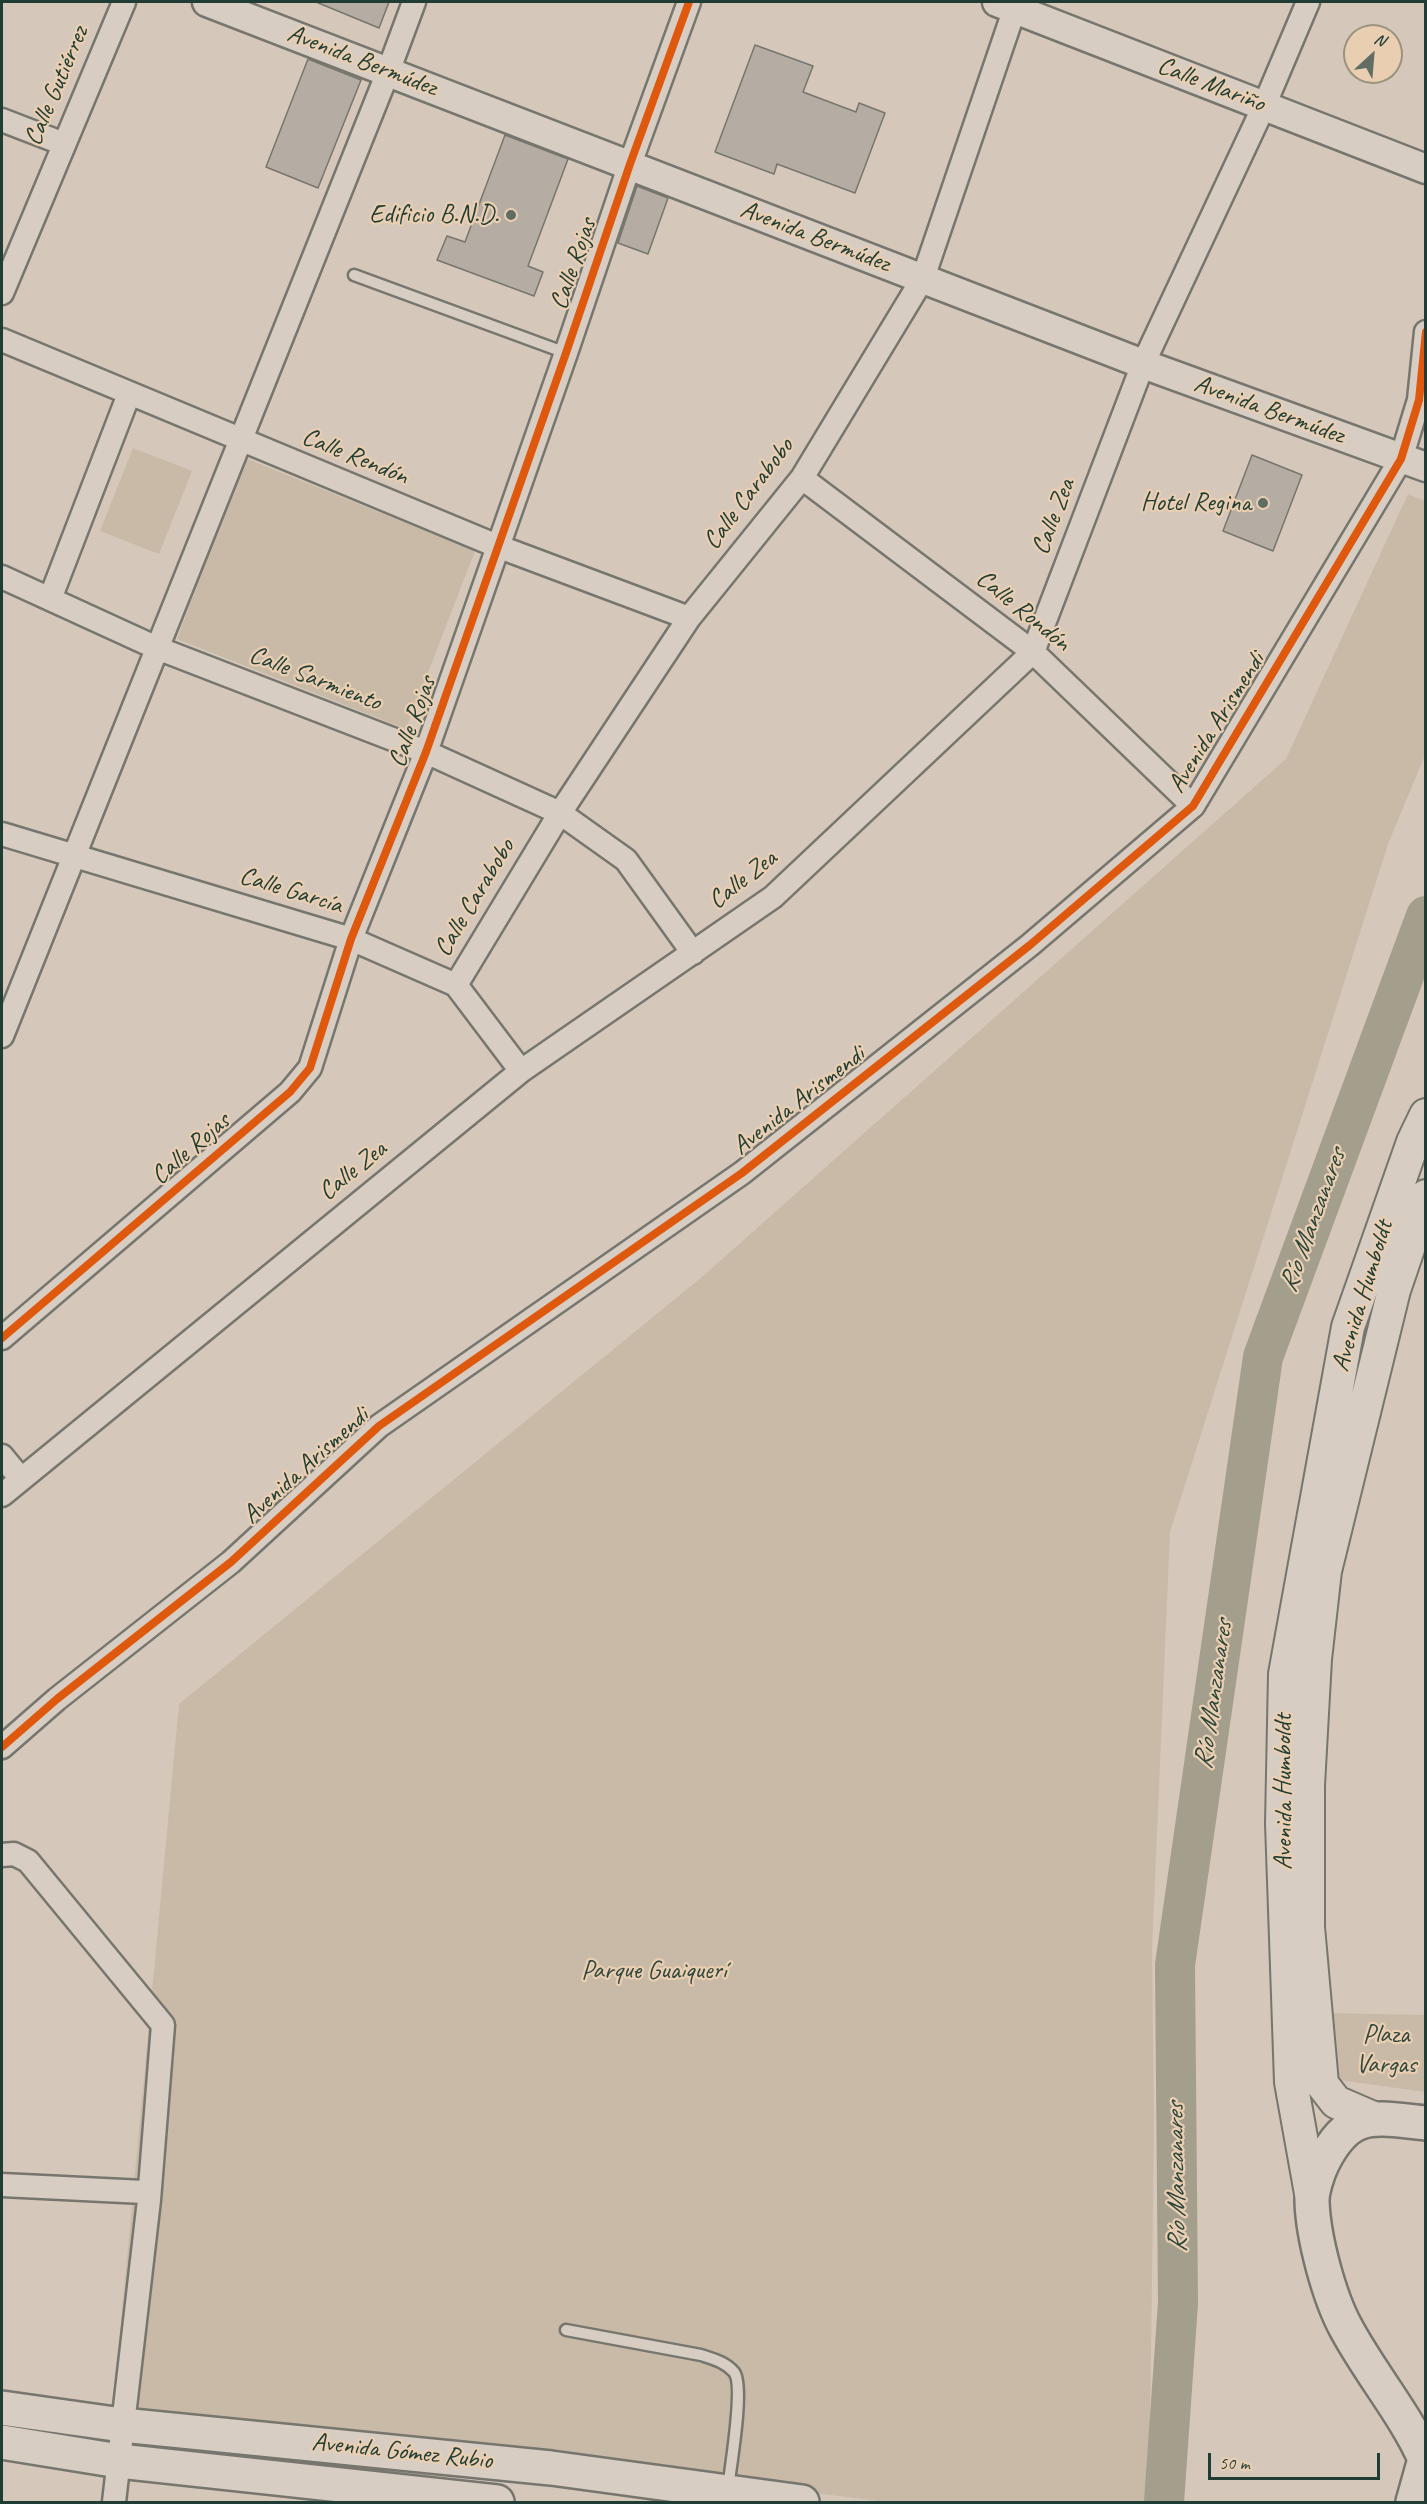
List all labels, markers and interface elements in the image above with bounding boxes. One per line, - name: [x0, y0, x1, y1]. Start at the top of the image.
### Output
- street label: Avenida Bermúdez: [283, 18, 441, 104]
- street label: Calle Gutiérrez: [18, 22, 96, 150]
- north arrow: [1343, 24, 1403, 84]
- text: N: [1371, 28, 1389, 51]
- street label: Calle Mariño: [1153, 50, 1269, 120]
- street label: Avenida Bermúdez: [736, 194, 894, 280]
- place label: Edificio B.N.D.: [369, 199, 499, 231]
- marker: Edificio B.N.D.: [504, 208, 518, 222]
- street label: Calle Rojas: [544, 214, 604, 314]
- street label: Avenida Bermúdez: [1190, 368, 1348, 452]
- street label: Calle Rendón: [297, 422, 413, 492]
- street label: Calle Carabobo: [697, 432, 801, 556]
- street label: Calle Zea: [1025, 475, 1083, 559]
- place label: Hotel Regina: [1141, 487, 1251, 519]
- marker: Hotel Regina: [1256, 496, 1270, 510]
- street label: Calle Rondón: [969, 563, 1077, 659]
- street label: Calle Sarmiento: [245, 640, 385, 718]
- street label: Avenida Arismendi: [1162, 647, 1272, 799]
- street label: Calle Rojas: [382, 672, 444, 772]
- street label: Calle Carabobo: [428, 834, 522, 962]
- street label: Calle Zea: [702, 844, 784, 916]
- street label: Calle García: [236, 861, 346, 921]
- street label: Avenida Arismendi: [727, 1040, 871, 1162]
- street label: Calle Rojas: [145, 1106, 237, 1192]
- street label: Calle Zea: [313, 1134, 393, 1208]
- water label: Río Manzanares: [1272, 1145, 1354, 1297]
- street label: Avenida Humboldt: [1325, 1217, 1401, 1375]
- street label: Avenida Arismendi: [236, 1401, 376, 1531]
- water label: Río Manzanares: [1188, 1619, 1240, 1771]
- street label: Avenida Humboldt: [1268, 1714, 1300, 1870]
- park label: Parque Guaiquerí: [581, 1955, 727, 1987]
- park label: Plaza Vargas: [1356, 2019, 1416, 2080]
- water label: Río Manzanares: [1160, 2103, 1194, 2253]
- street label: Avenida Gómez Rubio: [310, 2427, 494, 2477]
- scale bar: [1211, 2441, 1384, 2479]
- text: 50 m: [1219, 2452, 1250, 2474]

